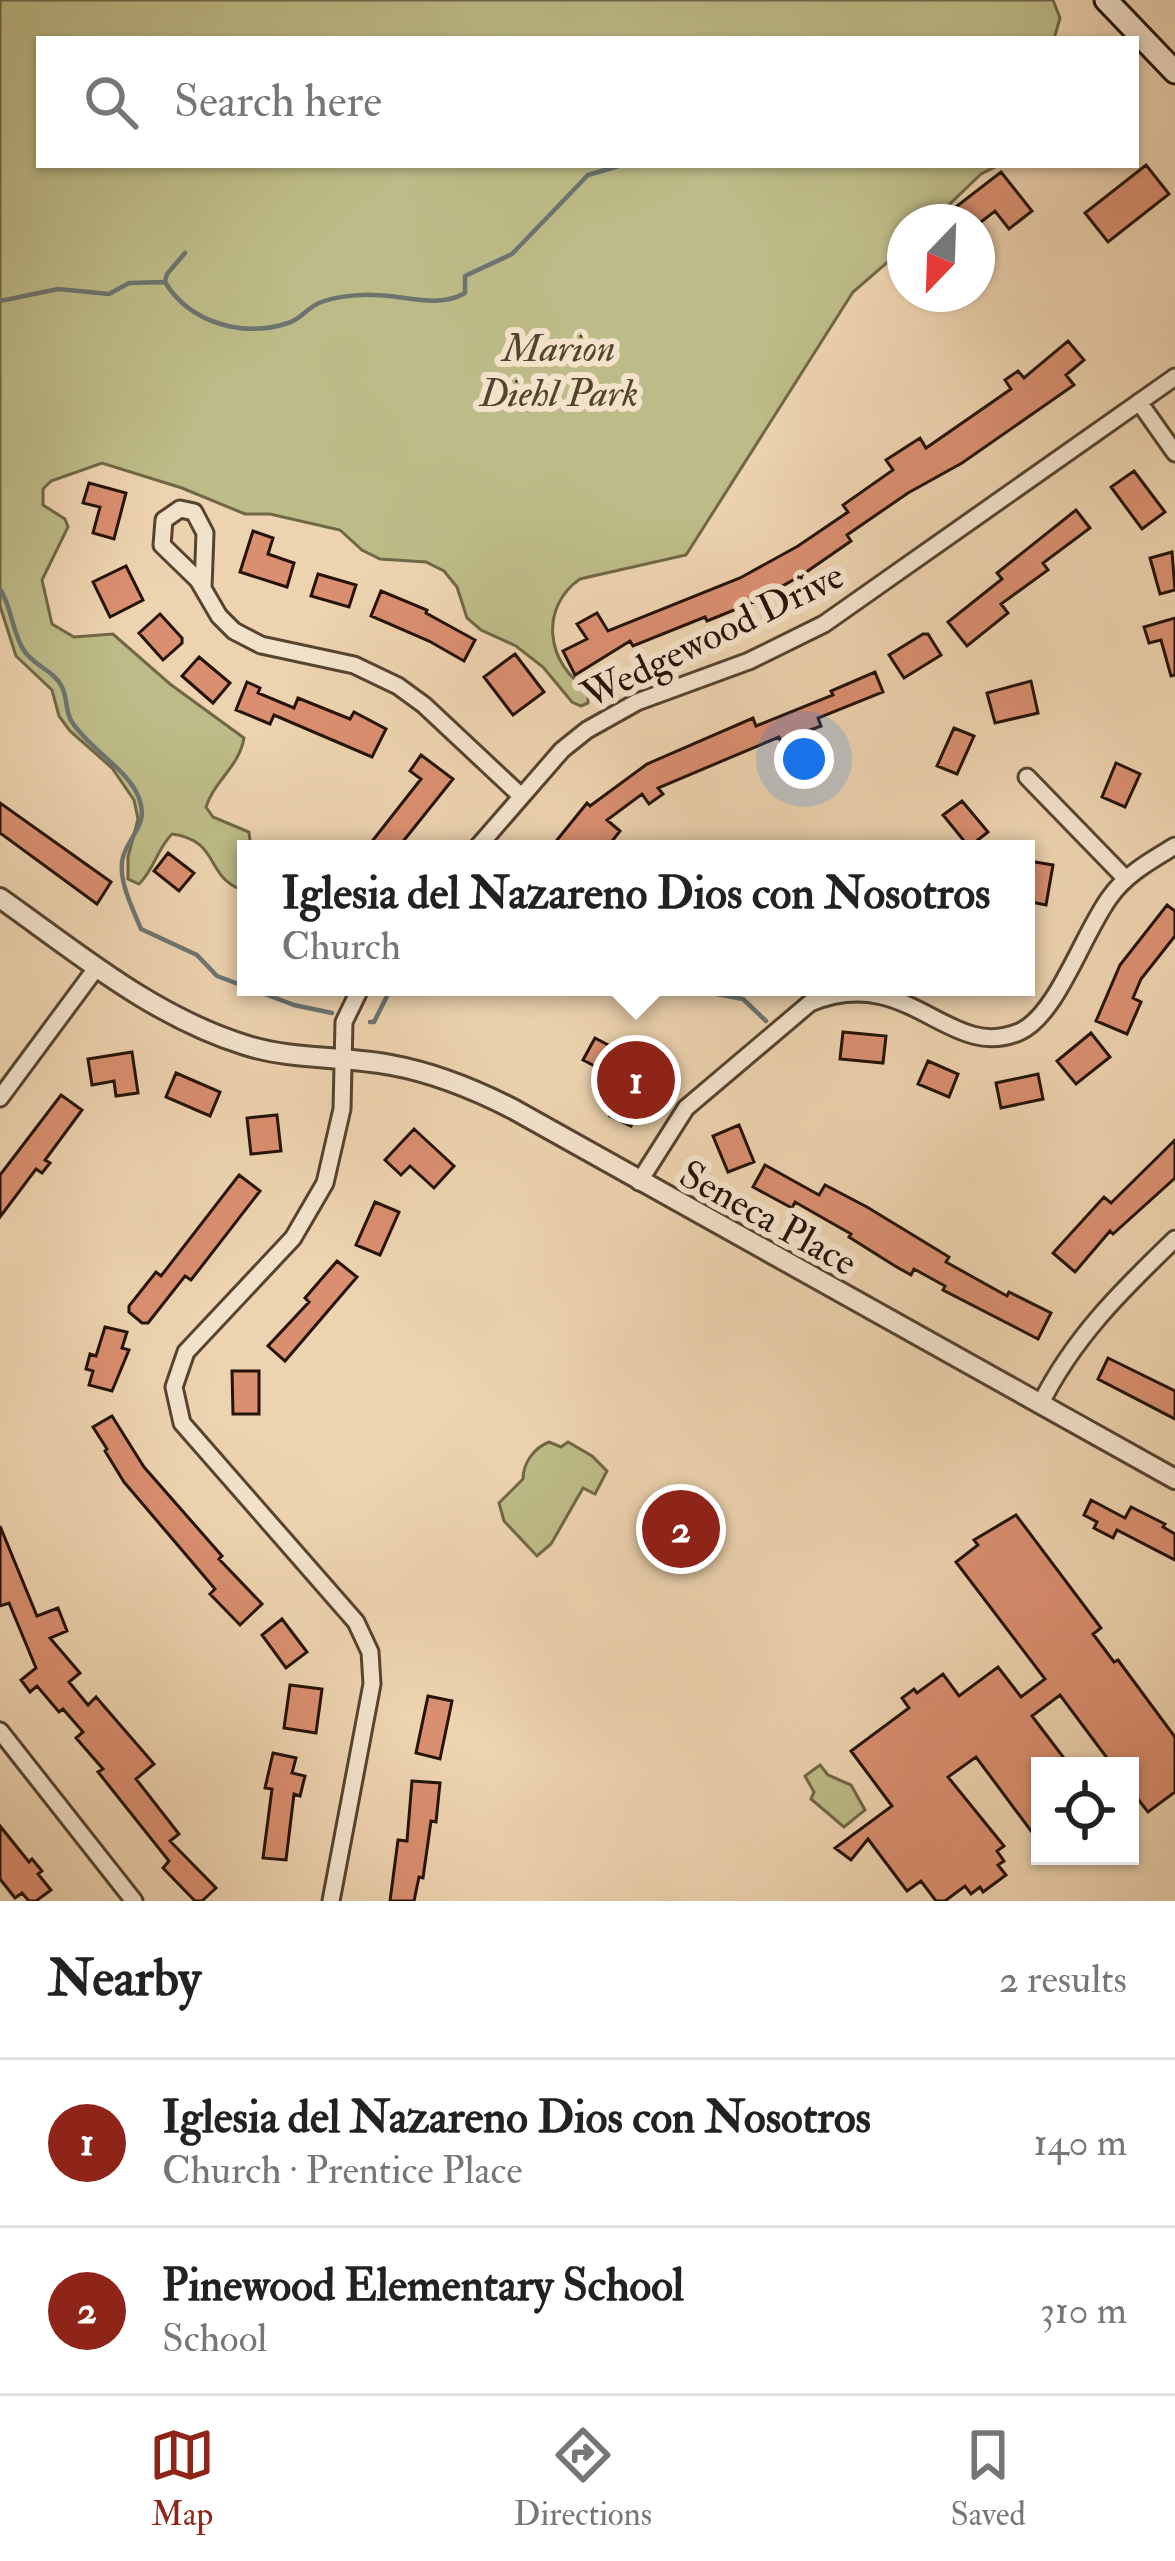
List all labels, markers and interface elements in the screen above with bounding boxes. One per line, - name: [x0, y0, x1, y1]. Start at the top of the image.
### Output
- search box: [36, 36, 1139, 168]
- icon: search: [78, 69, 144, 135]
- text: Search here: [174, 74, 382, 130]
- north arrow: [887, 204, 995, 312]
- park label: Marion Diehl Park: [478, 324, 638, 418]
- street label: Wedgewood Drive: [573, 551, 852, 720]
- your location: [774, 729, 834, 789]
- popup: [237, 840, 1035, 996]
- text: Iglesia del Nazareno Dios con Nosotros: [281, 866, 991, 922]
- text: Church: [281, 922, 401, 971]
- pin: 1: [597, 1035, 675, 1125]
- street label: Seneca Place: [671, 1150, 866, 1287]
- pin: 2: [642, 1484, 720, 1574]
- map controls: [1031, 1757, 1139, 1865]
- button: locate: [1031, 1757, 1139, 1865]
- text: Nearby: [48, 1947, 201, 2011]
- text: 2 results: [999, 1955, 1127, 2004]
- text: Iglesia del Nazareno Dios con Nosotros: [162, 2090, 871, 2146]
- text: 1: [80, 2118, 94, 2167]
- text: 140 m: [1034, 2118, 1127, 2167]
- text: Church · Prentice Place: [162, 2146, 523, 2195]
- text: Pinewood Elementary School: [162, 2258, 684, 2314]
- text: 2: [77, 2286, 97, 2335]
- text: 310 m: [1040, 2286, 1127, 2335]
- text: School: [162, 2314, 267, 2363]
- tab: Map: [149, 2422, 215, 2535]
- tab: Directions: [514, 2422, 652, 2535]
- tab: Saved: [950, 2422, 1026, 2535]

